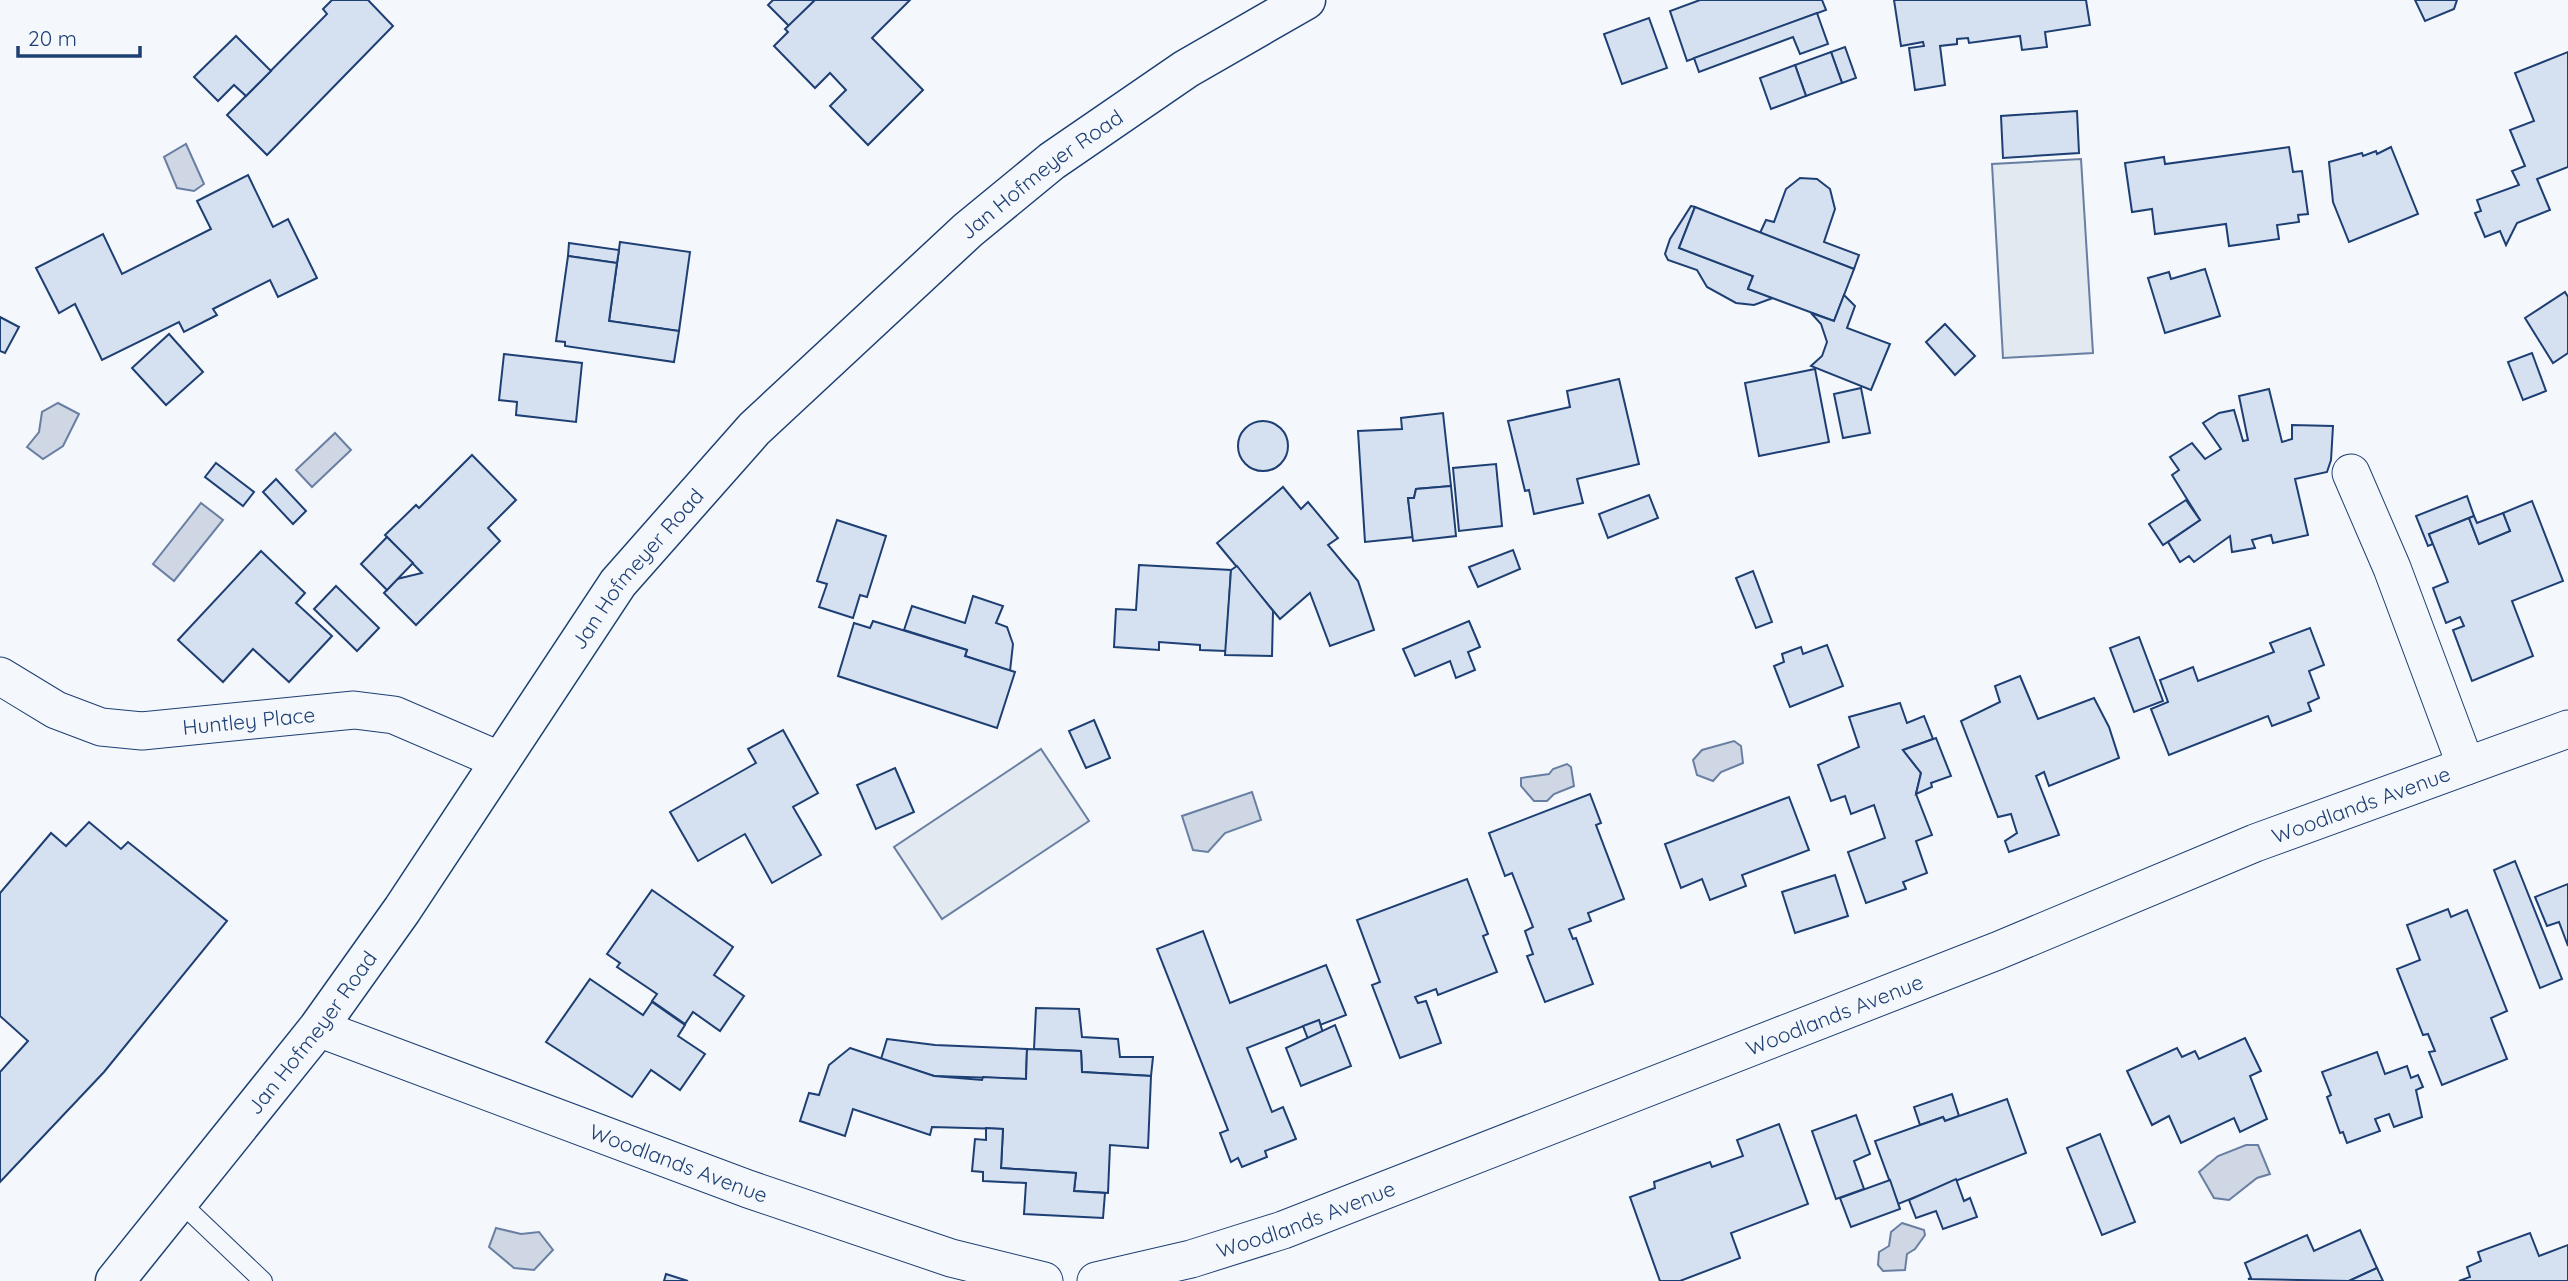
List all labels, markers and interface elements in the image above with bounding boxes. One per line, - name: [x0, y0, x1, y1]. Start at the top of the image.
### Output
- scale bar: [18, 14, 140, 58]
- text: 20 m: [28, 25, 77, 51]
- street label: Jan Hofmeyer Road: [954, 103, 1128, 244]
- street label: Jan Hofmeyer Road: [565, 483, 709, 654]
- street label: Huntley Place: [181, 701, 316, 740]
- street label: Woodlands Avenue: [2268, 760, 2454, 849]
- street label: Jan Hofmeyer Road: [241, 946, 382, 1119]
- street label: Woodlands Avenue: [1742, 968, 1927, 1061]
- street label: Woodlands Avenue: [586, 1118, 771, 1208]
- street label: Woodlands Avenue: [1213, 1175, 1399, 1263]

